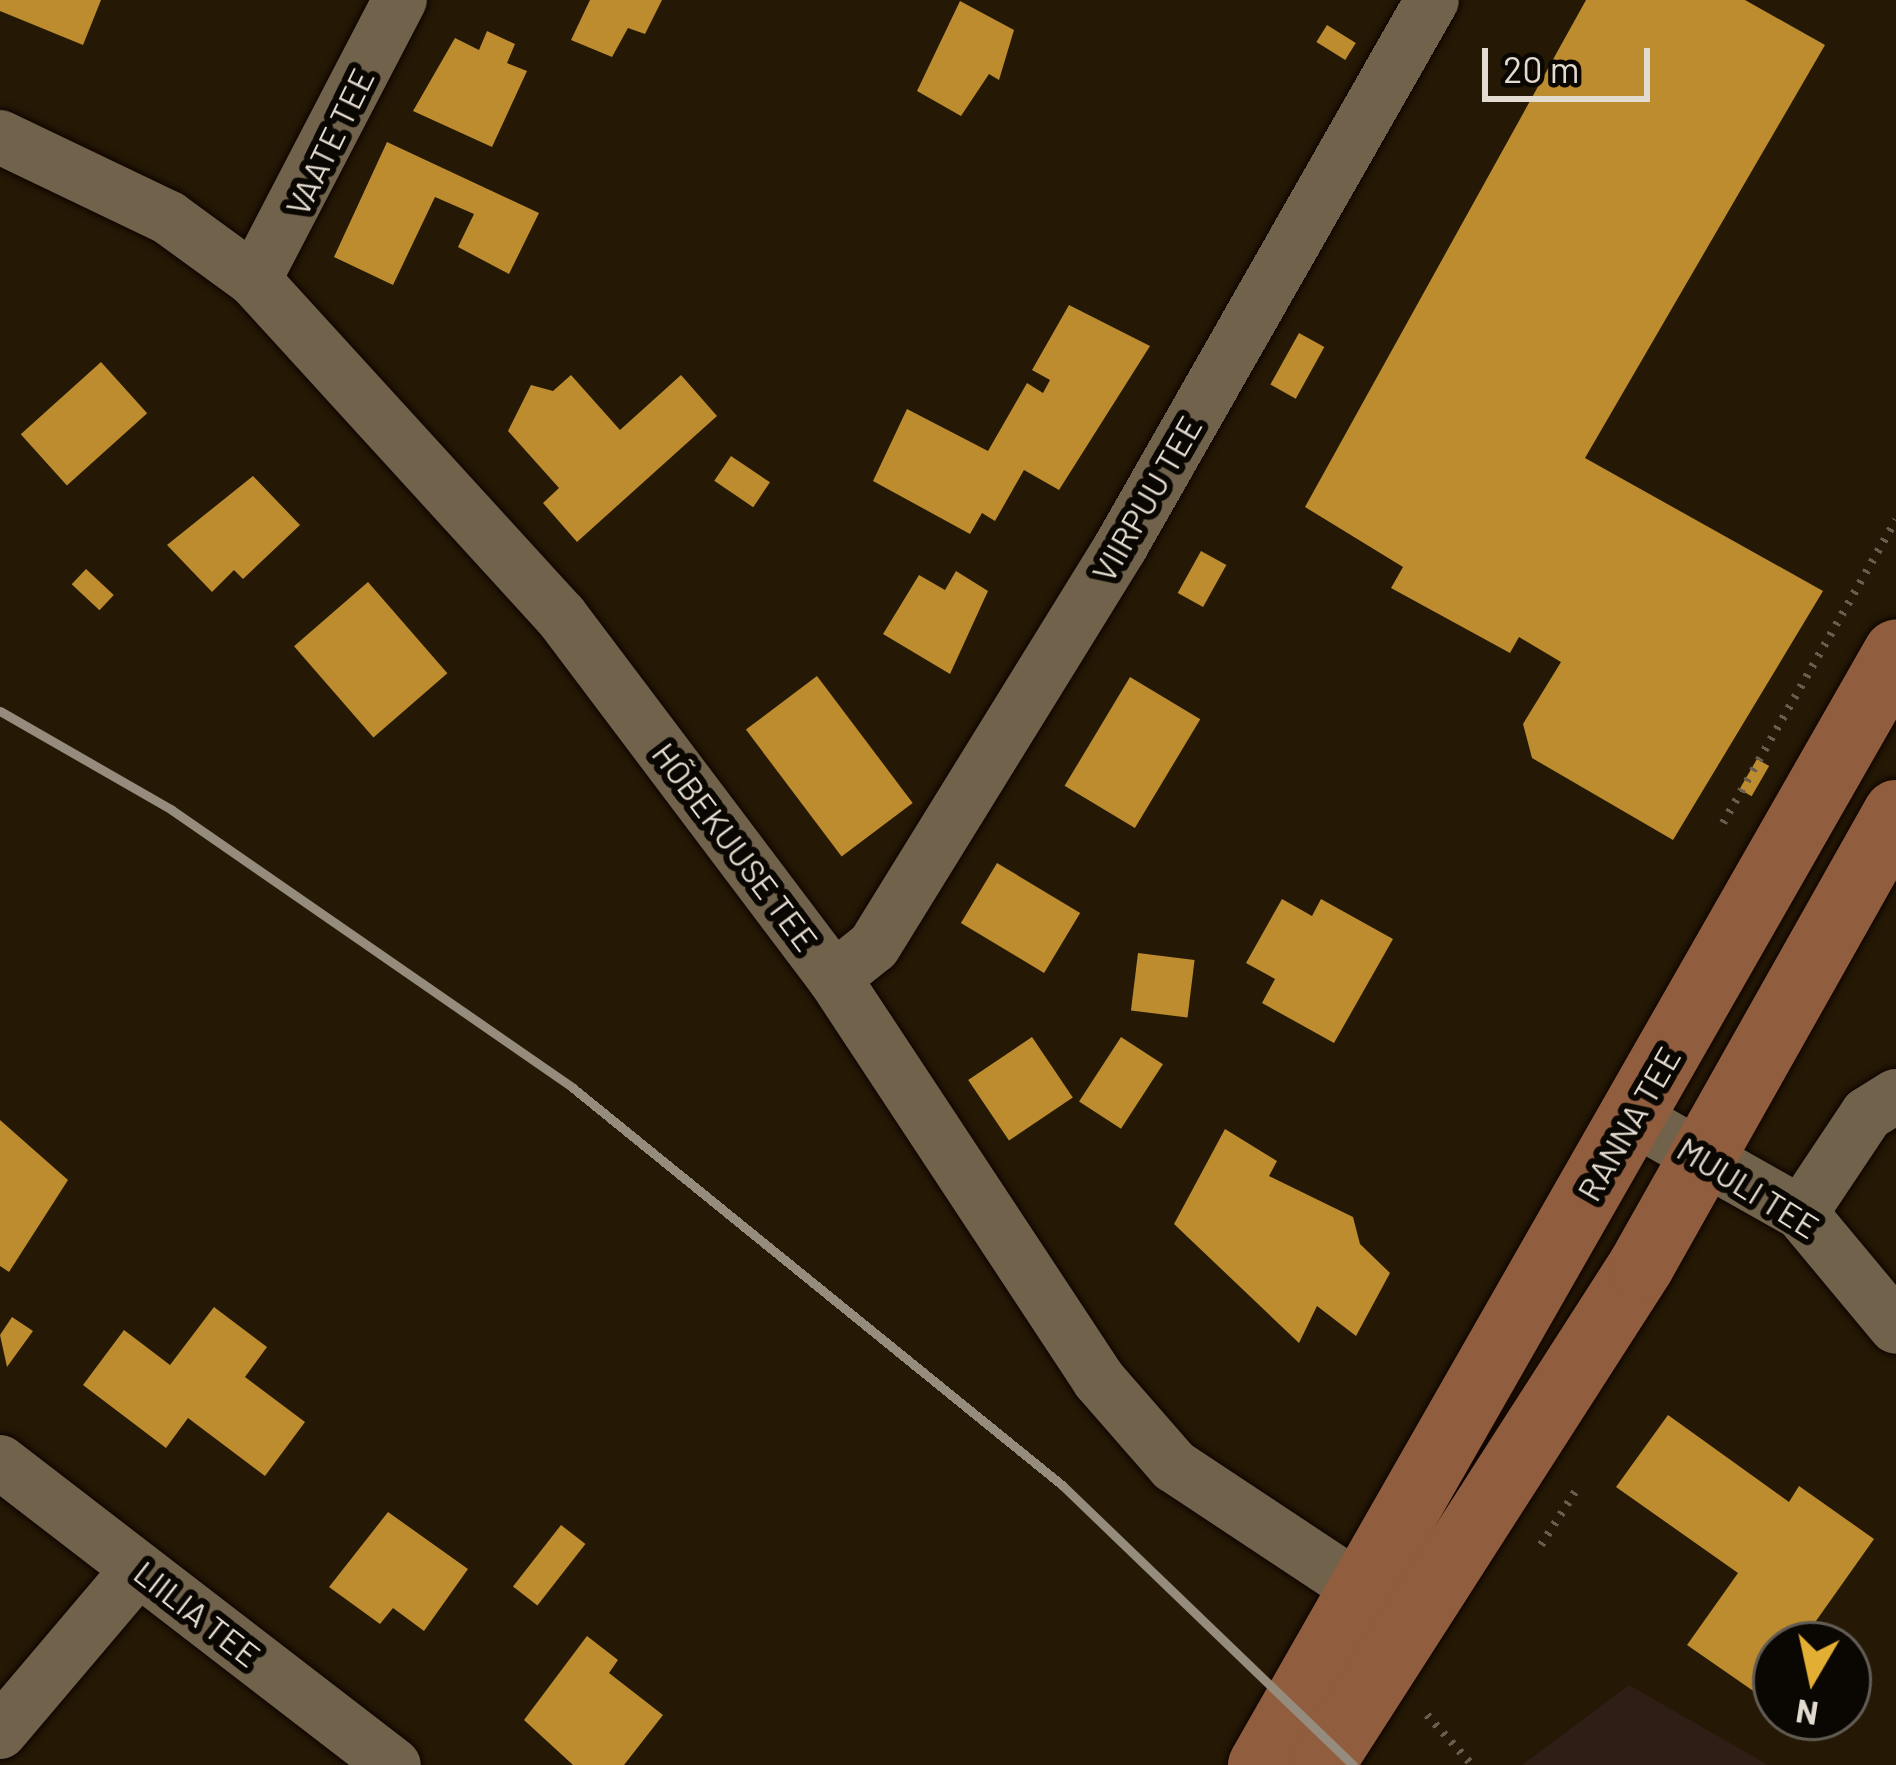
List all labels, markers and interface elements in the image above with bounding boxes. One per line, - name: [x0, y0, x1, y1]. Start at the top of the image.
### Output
- scale bar: [1488, 24, 1656, 98]
- text: 20 m: [1503, 47, 1580, 90]
- street label: VAATE TEE: [277, 62, 383, 222]
- street label: VIIRPUU TEE: [1084, 409, 1210, 589]
- street label: HÕBEKUUSE TEE: [644, 735, 826, 959]
- street label: RANNA TEE: [1569, 1040, 1689, 1208]
- street label: MUULI TEE: [1670, 1129, 1826, 1247]
- street label: LIILIA TEE: [126, 1553, 268, 1675]
- north arrow: [1752, 1621, 1872, 1741]
- text: N: [1793, 1692, 1821, 1735]

